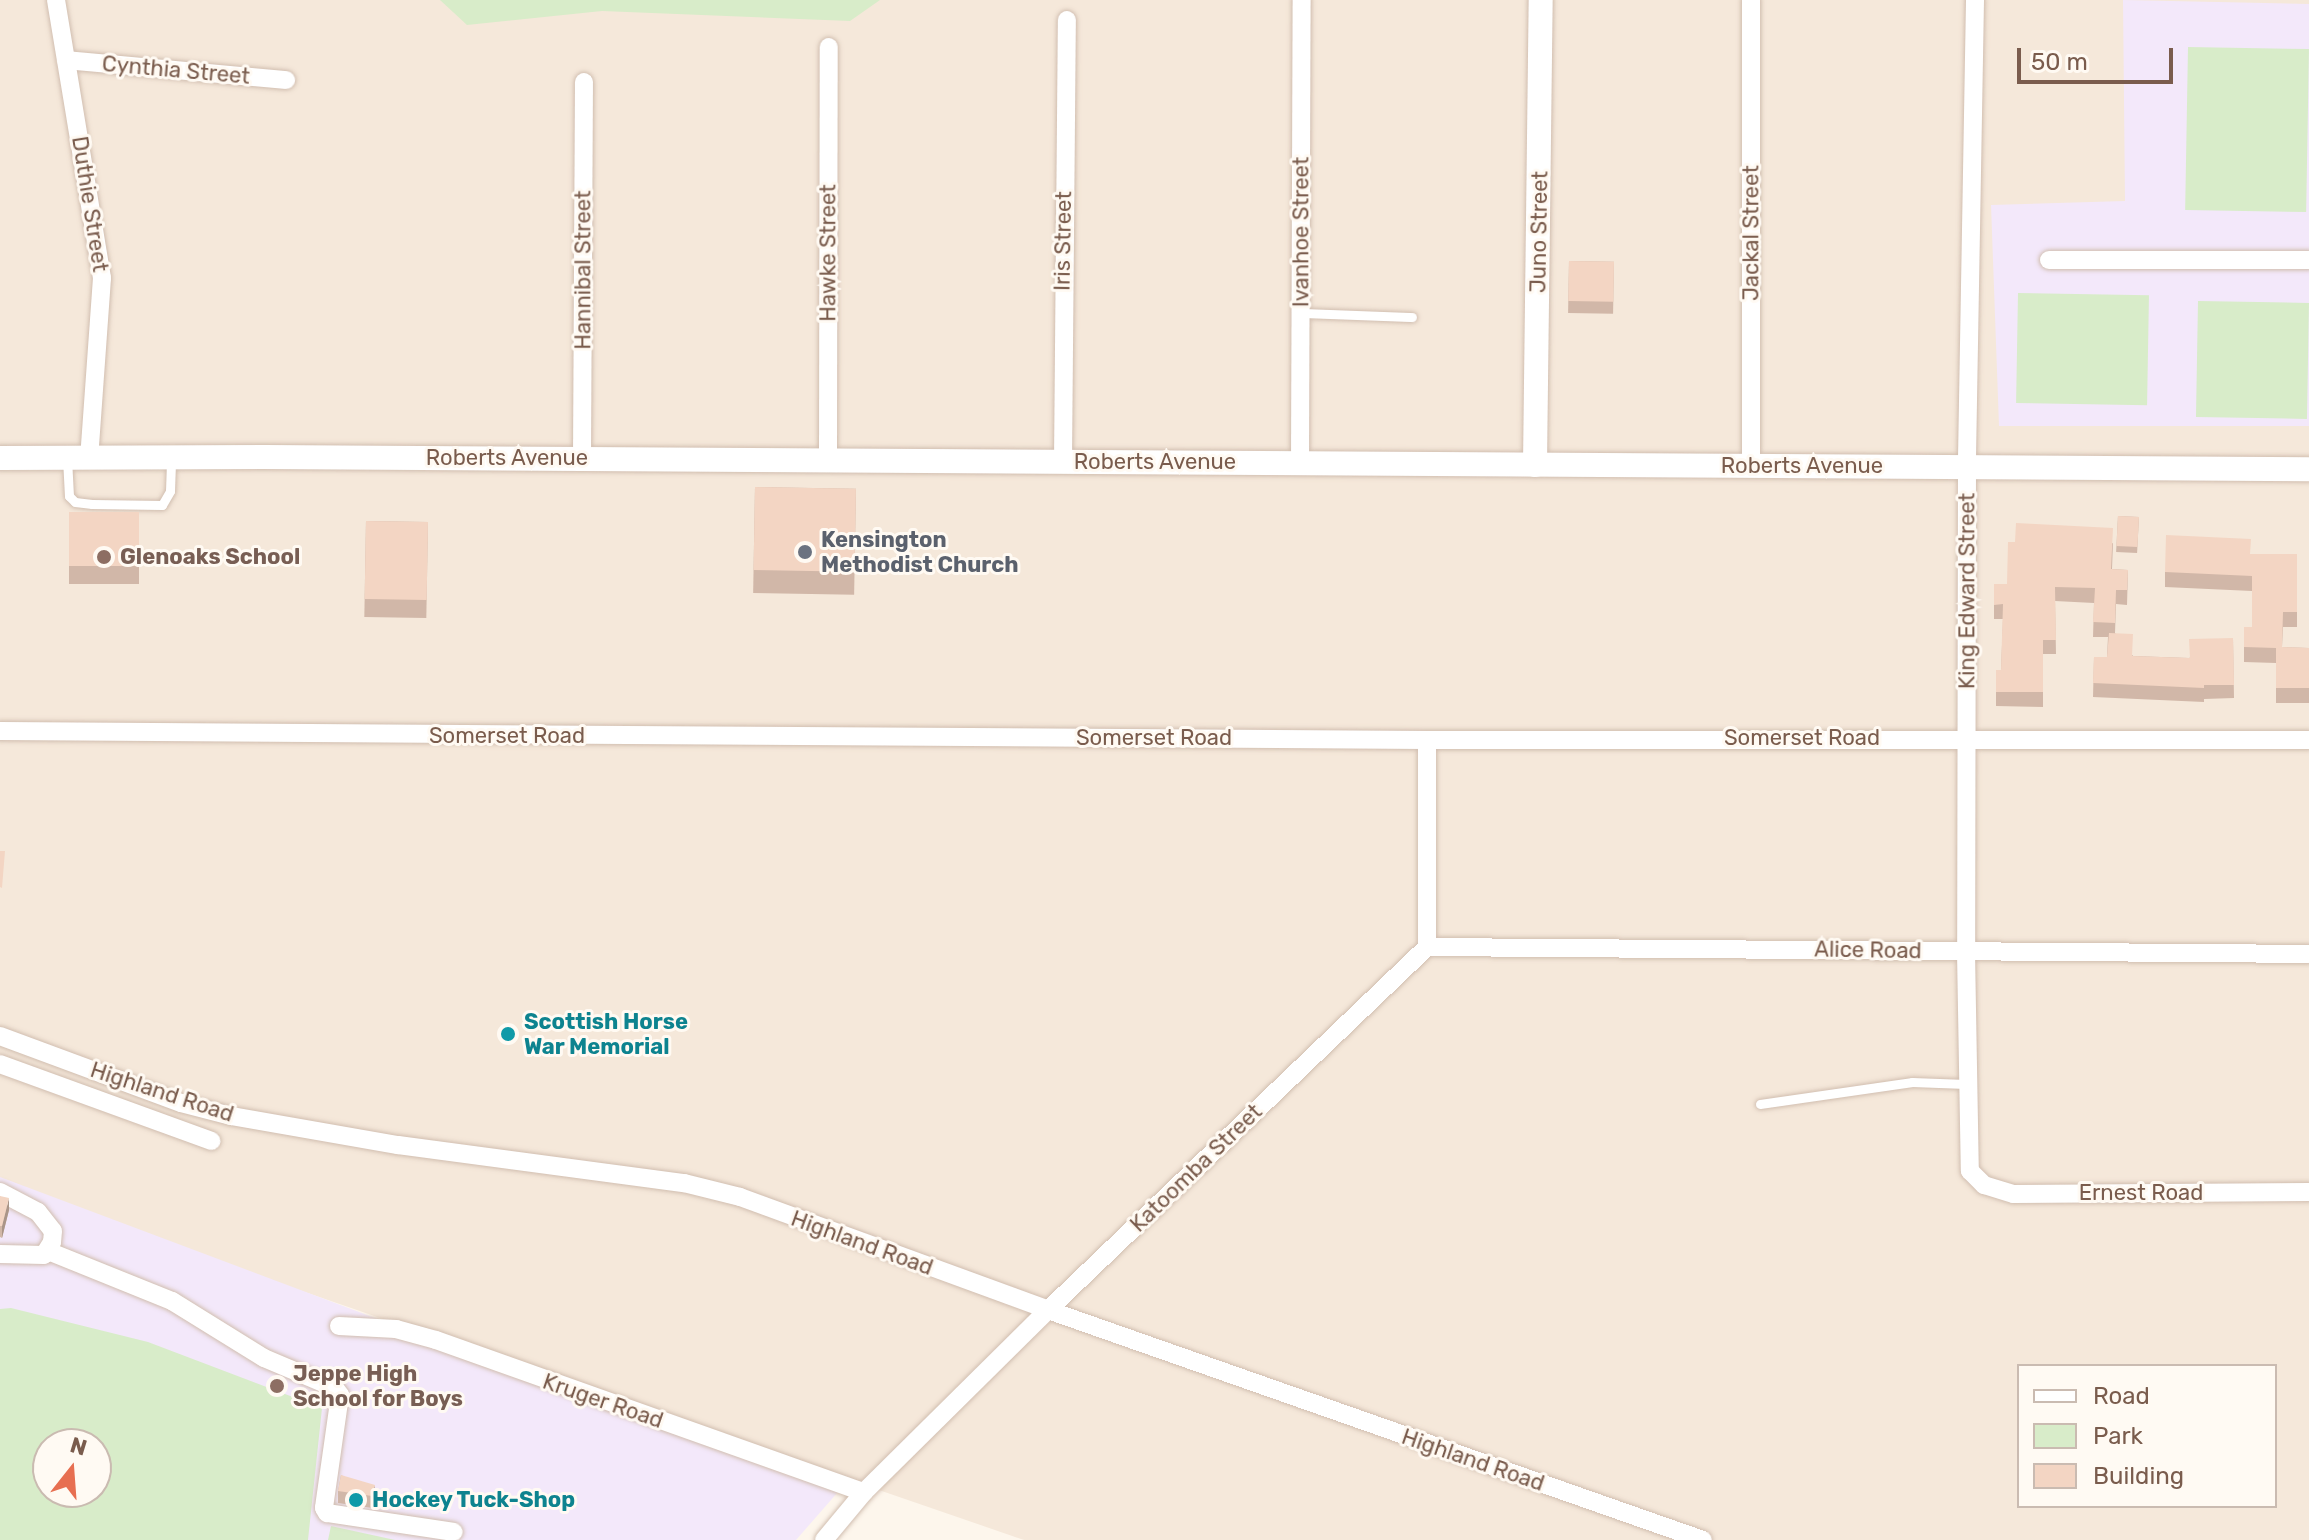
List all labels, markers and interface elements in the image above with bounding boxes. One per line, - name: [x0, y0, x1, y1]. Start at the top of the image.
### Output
- scale bar: [2021, 32, 2177, 82]
- text: 50 m: [2031, 48, 2088, 76]
- street label: Cynthia Street: [101, 50, 251, 90]
- street label: Duthie Street: [66, 134, 114, 274]
- street label: Ivanhoe Street: [1288, 157, 1314, 307]
- street label: Jackal Street: [1738, 165, 1764, 301]
- street label: Juno Street: [1525, 171, 1553, 293]
- street label: Hawke Street: [815, 184, 841, 322]
- street label: Hannibal Street: [570, 190, 596, 350]
- street label: Iris Street: [1049, 191, 1077, 291]
- street label: Roberts Avenue: [426, 445, 588, 471]
- street label: Roberts Avenue: [1074, 449, 1236, 475]
- street label: Roberts Avenue: [1721, 453, 1883, 479]
- street label: King Edward Street: [1954, 493, 1980, 689]
- place label: Kensington Methodist Church: [821, 526, 1019, 578]
- marker: Kensington Methodist Church: [796, 543, 814, 561]
- place label: Glenoaks School: [120, 544, 300, 570]
- marker: Glenoaks School: [95, 548, 113, 566]
- street label: Somerset Road: [429, 723, 585, 749]
- street label: Somerset Road: [1076, 725, 1232, 751]
- street label: Somerset Road: [1724, 725, 1880, 751]
- street label: Alice Road: [1814, 936, 1922, 964]
- place label: Scottish Horse War Memorial: [524, 1008, 688, 1060]
- marker: Scottish Horse War Memorial: [499, 1025, 517, 1043]
- street label: Highland Road: [87, 1056, 237, 1128]
- street label: Katoomba Street: [1125, 1099, 1267, 1237]
- street label: Ernest Road: [2079, 1180, 2203, 1206]
- street label: Highland Road: [787, 1205, 937, 1281]
- place label: Jeppe High School for Boys: [293, 1360, 464, 1412]
- legend: [2017, 1364, 2277, 1508]
- street label: Kruger Road: [539, 1368, 667, 1434]
- marker: Jeppe High School for Boys: [268, 1377, 286, 1395]
- text: Road: [2093, 1382, 2150, 1410]
- text: Park: [2093, 1422, 2143, 1450]
- street label: Highland Road: [1398, 1423, 1548, 1497]
- north arrow: [32, 1428, 112, 1508]
- text: N: [67, 1431, 90, 1462]
- text: Building: [2093, 1462, 2184, 1490]
- place label: Hockey Tuck-Shop: [372, 1487, 576, 1513]
- marker: Hockey Tuck-Shop: [347, 1491, 365, 1509]

